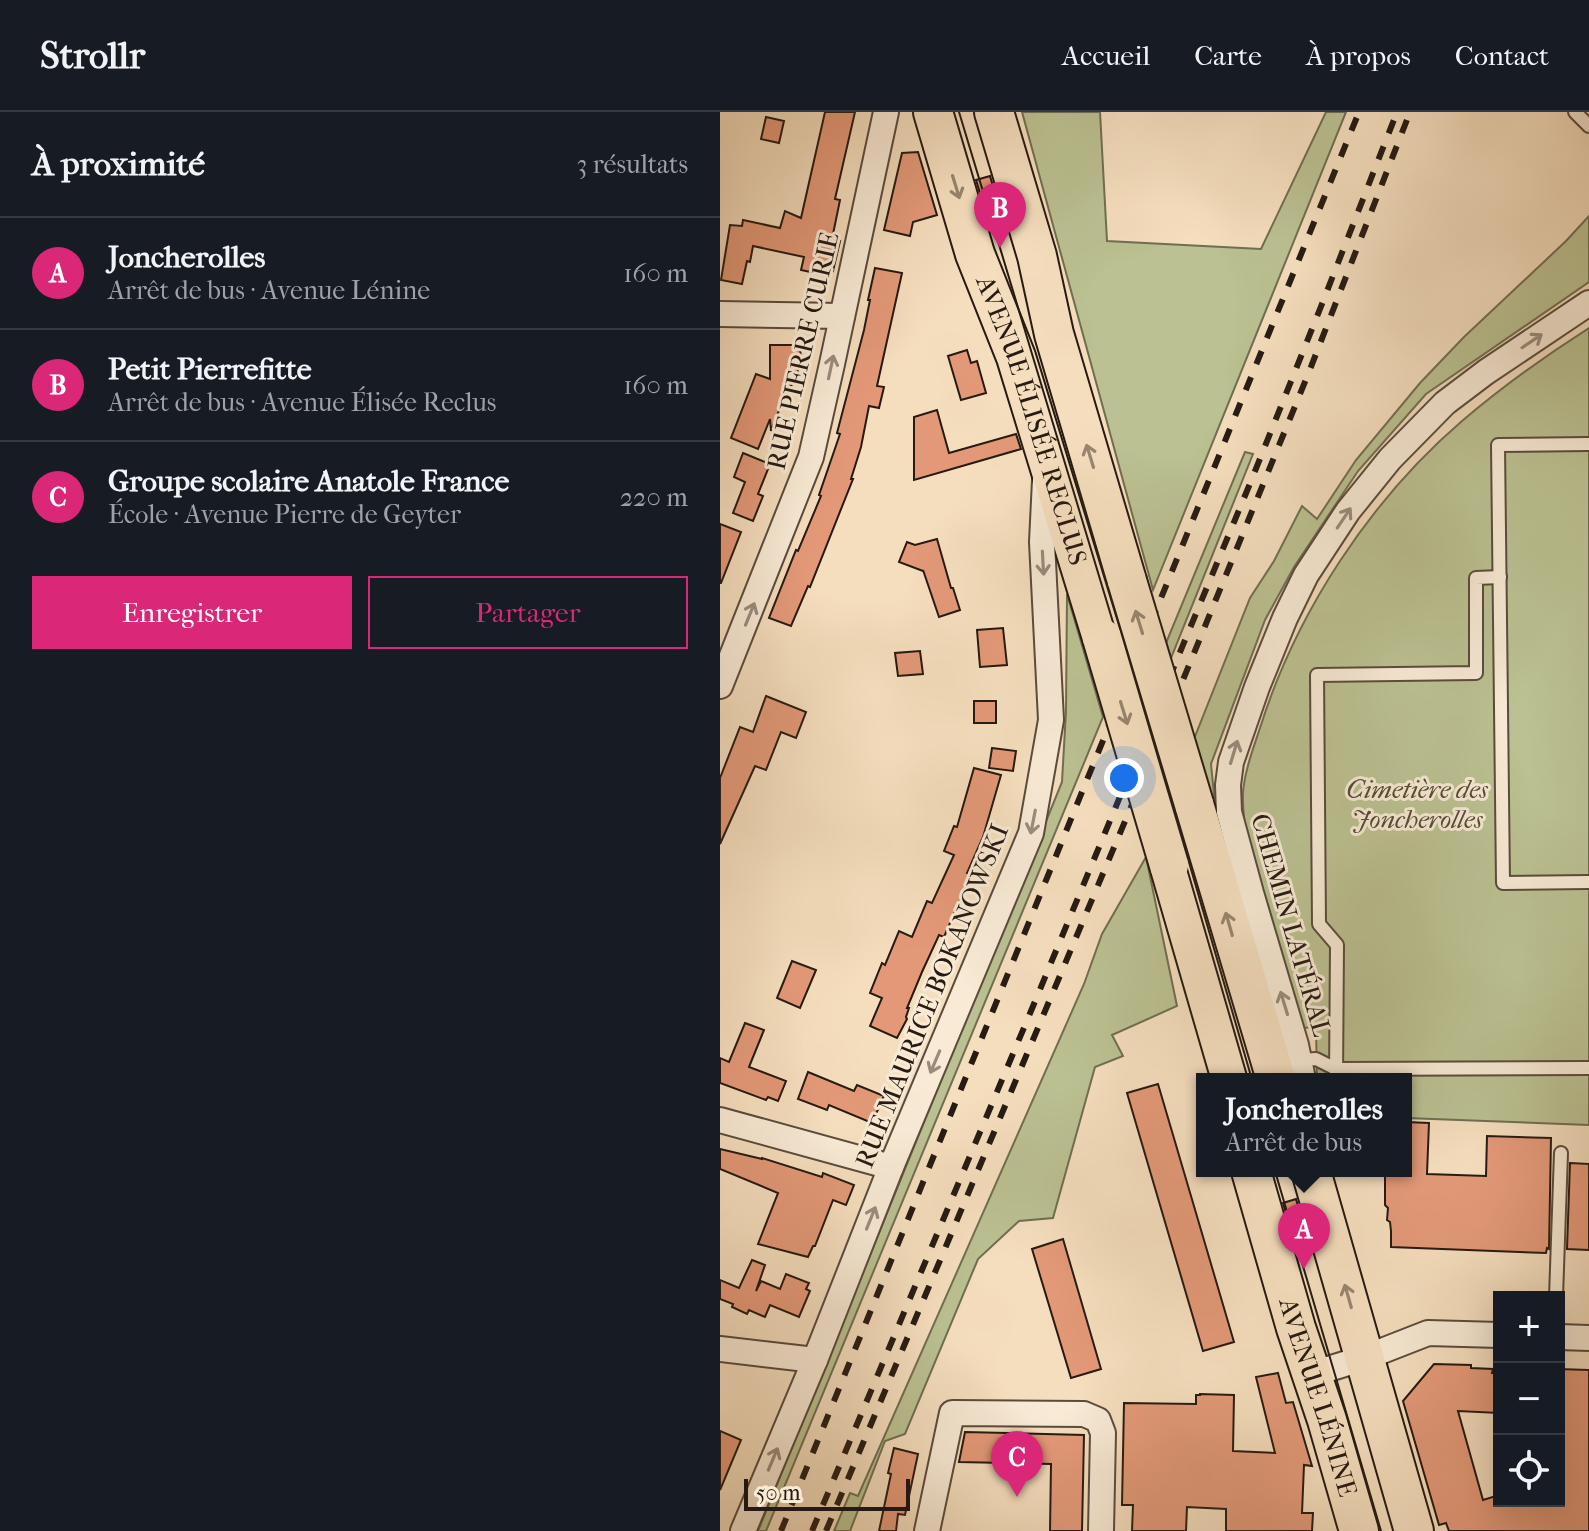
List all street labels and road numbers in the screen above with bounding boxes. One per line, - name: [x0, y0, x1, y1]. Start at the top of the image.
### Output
- street label: RUE PIERRE CURIE: [761, 229, 845, 473]
- street label: AVENUE ÉLISÉE RECLUS: [969, 270, 1094, 569]
- street label: CHEMIN LATÉRAL: [1244, 810, 1339, 1040]
- street label: RUE MAURICE BOKANOWSKI: [849, 820, 1015, 1172]
- street label: AVENUE LÉNINE: [1272, 1293, 1364, 1500]

